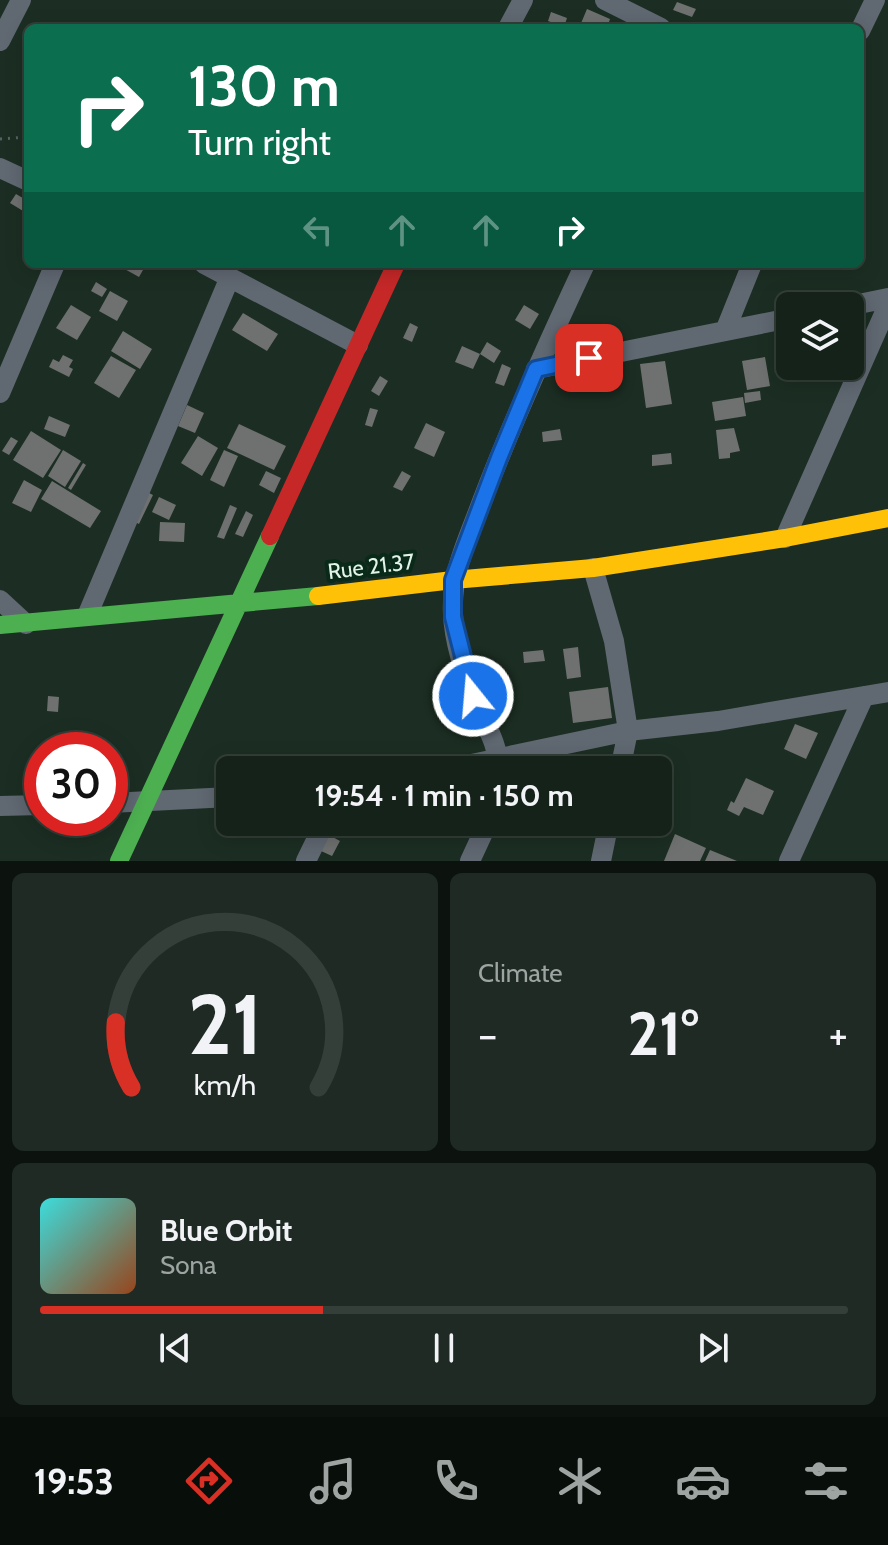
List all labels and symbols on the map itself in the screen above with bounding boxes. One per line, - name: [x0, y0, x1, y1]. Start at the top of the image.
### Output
- pin: [555, 324, 623, 392]
- street label: Rue 21.37: [326, 548, 416, 585]
- position arrow: [431, 654, 515, 738]
- speed limit sign: 30: [24, 732, 128, 836]

